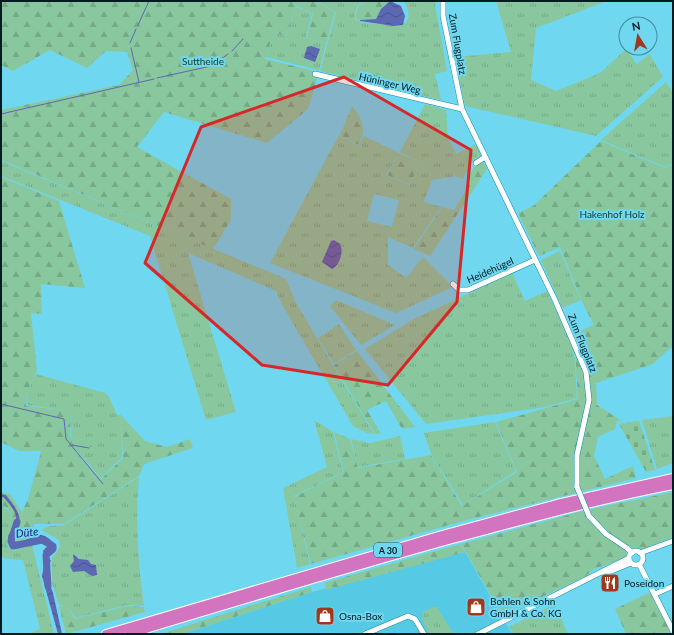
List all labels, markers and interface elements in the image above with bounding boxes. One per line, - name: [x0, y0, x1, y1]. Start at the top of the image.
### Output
- street label: Zum Flugplatz: [447, 13, 469, 76]
- north arrow: [618, 16, 658, 56]
- text: N: [631, 19, 641, 33]
- park label: Suttheide: [182, 55, 224, 67]
- street label: Hüninger Weg: [358, 70, 422, 96]
- park label: Hakenhof Holz: [579, 208, 645, 220]
- street label: Heidehügel: [465, 254, 515, 286]
- street label: Zum Flugplatz: [566, 312, 600, 374]
- water label: Düte: [15, 524, 39, 540]
- road number: A 30: [374, 543, 402, 557]
- restaurant icon: Poseidon: [599, 572, 621, 594]
- place label: Poseidon: [624, 577, 664, 589]
- place label: Bohlen & Sohn GmbH & Co. KG: [490, 595, 561, 619]
- shop icon: Bohlen & Sohn GmbH & Co. KG: [465, 596, 487, 618]
- shop icon: Osna-Box: [314, 605, 336, 627]
- place label: Osna-Box: [339, 610, 382, 622]

